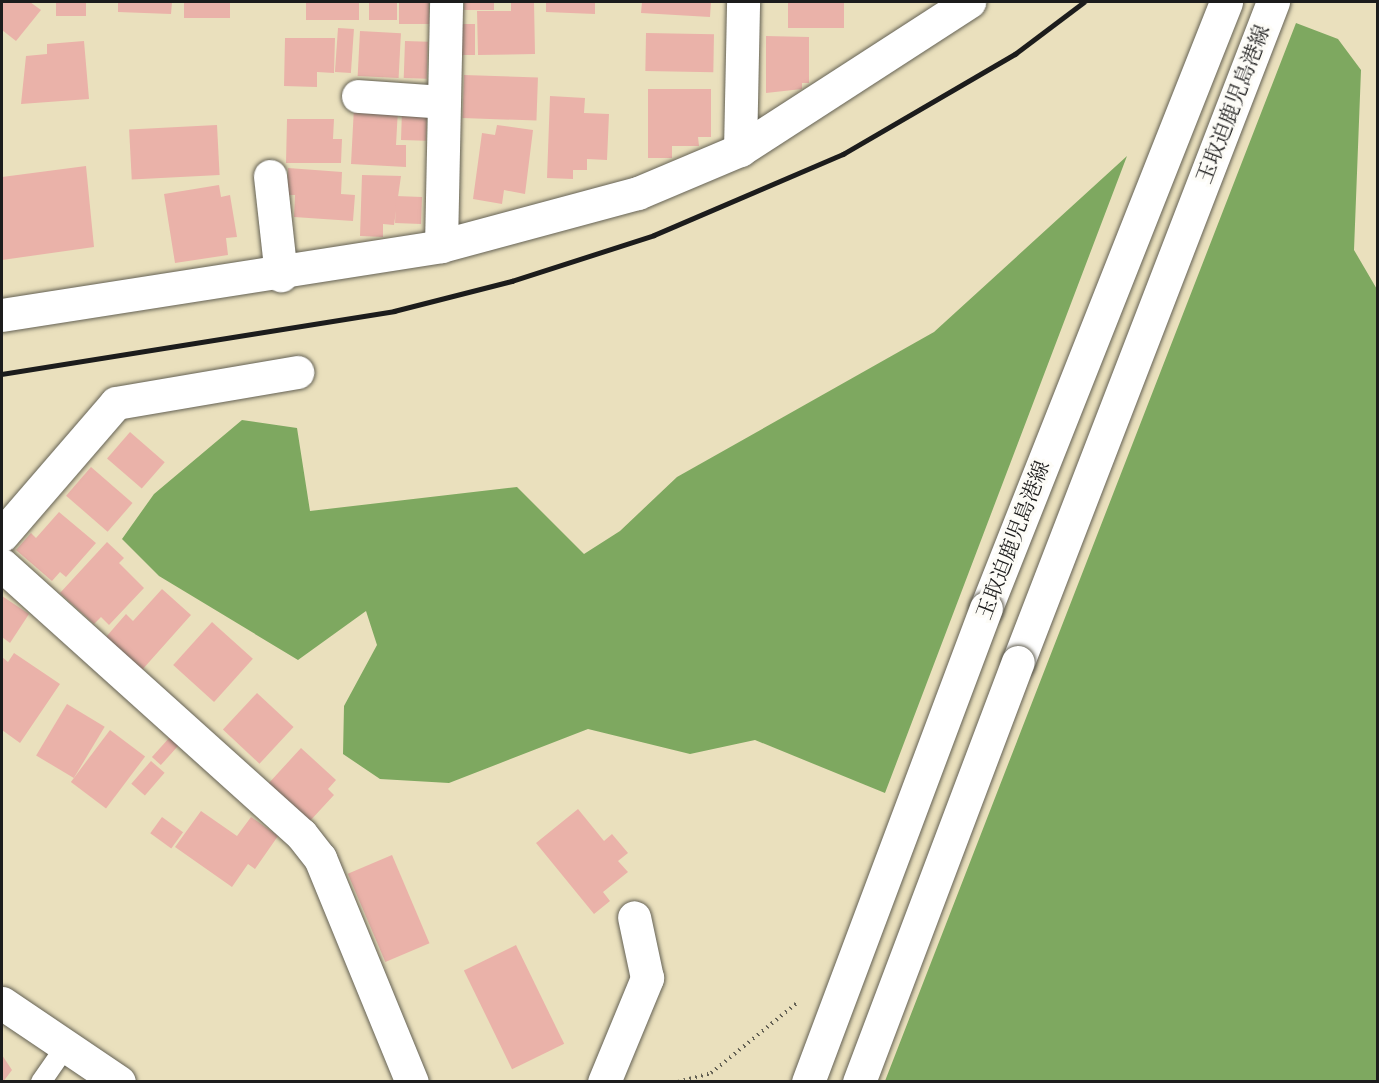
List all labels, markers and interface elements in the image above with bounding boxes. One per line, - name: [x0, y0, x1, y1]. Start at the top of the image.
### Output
- street label: 玉取迫鹿児島港線: [1191, 21, 1275, 187]
- street label: 玉取迫鹿児島港線: [971, 457, 1055, 623]

